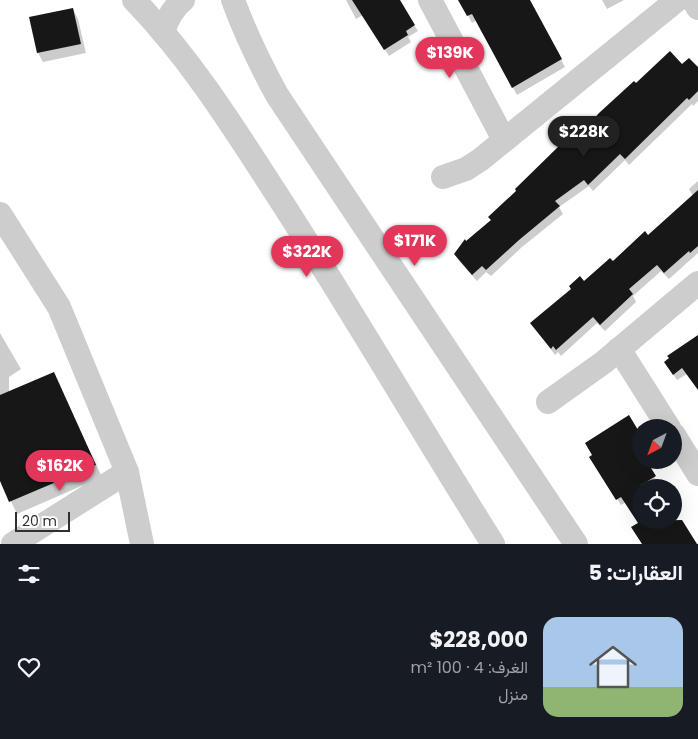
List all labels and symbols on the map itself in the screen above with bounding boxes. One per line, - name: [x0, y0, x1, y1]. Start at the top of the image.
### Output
- pin: $139K: [415, 36, 485, 79]
- pin: $228K: [549, 116, 619, 158]
- pin: $171K: [380, 224, 450, 267]
- pin: $322K: [272, 236, 342, 278]
- north arrow: [632, 419, 682, 469]
- pin: $162K: [25, 450, 95, 492]
- scale bar: [15, 509, 70, 532]

